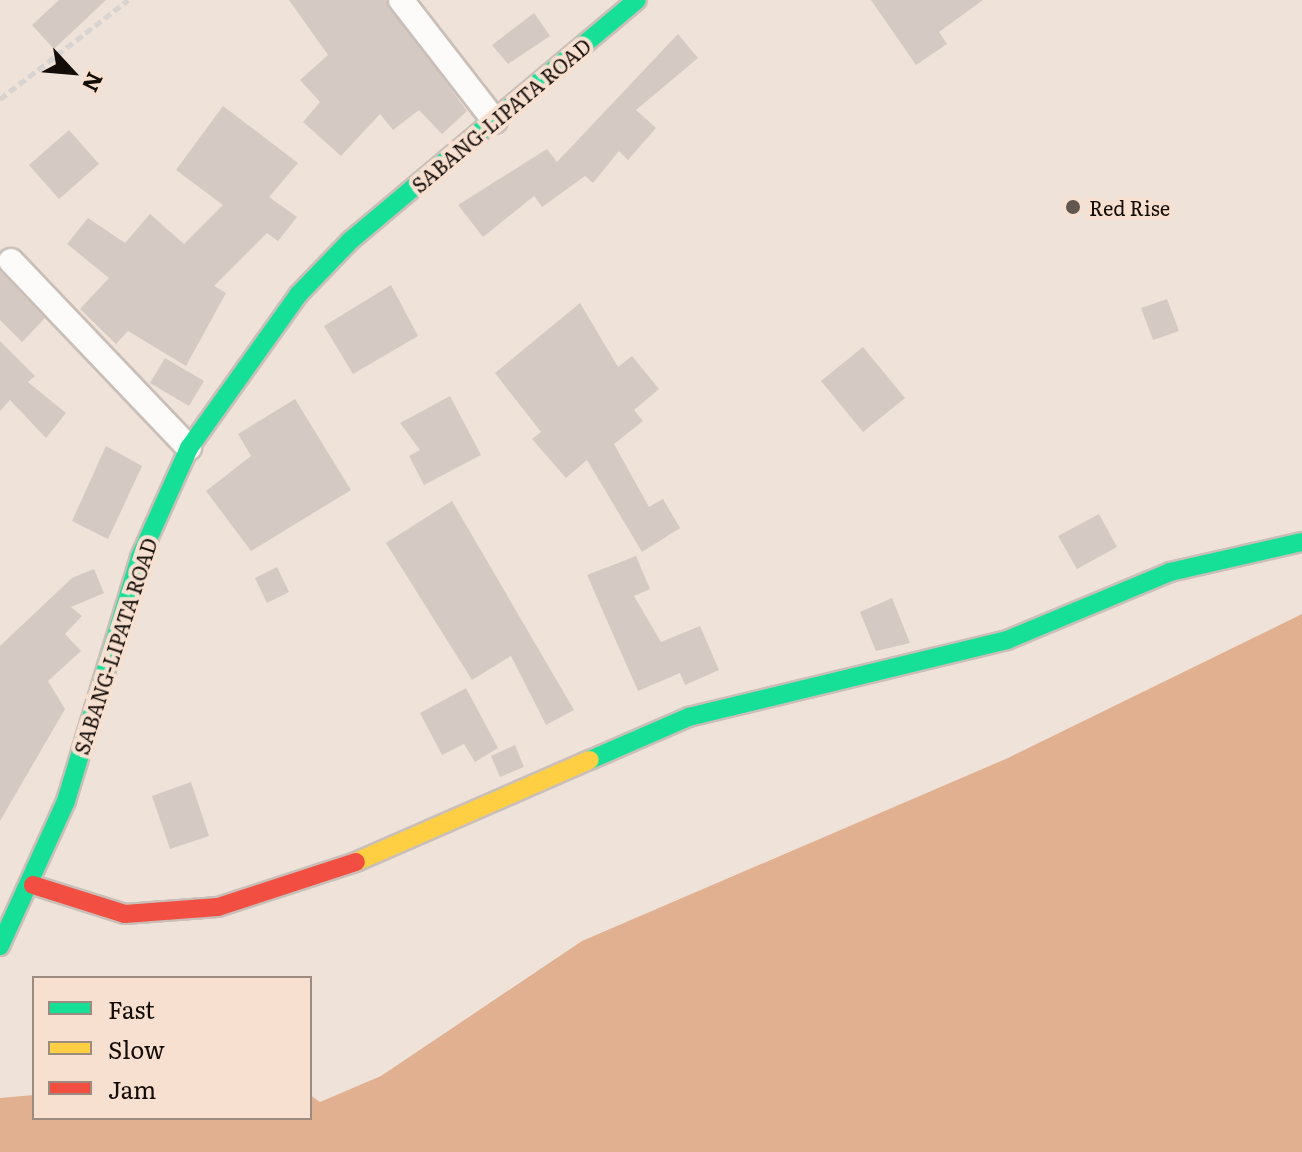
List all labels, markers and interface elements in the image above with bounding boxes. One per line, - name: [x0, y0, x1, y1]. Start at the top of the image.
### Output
- north arrow: [32, 32, 112, 112]
- street label: SABANG-LIPATA ROAD: [407, 33, 595, 197]
- text: N: [75, 67, 113, 98]
- place label: Red Rise: [1089, 195, 1170, 219]
- marker: Red Rise: [1064, 198, 1082, 216]
- street label: SABANG-LIPATA ROAD: [69, 535, 161, 757]
- legend: [32, 976, 312, 1120]
- text: Fast: [108, 991, 155, 1026]
- text: Slow: [108, 1031, 165, 1066]
- text: Jam: [108, 1071, 156, 1106]

